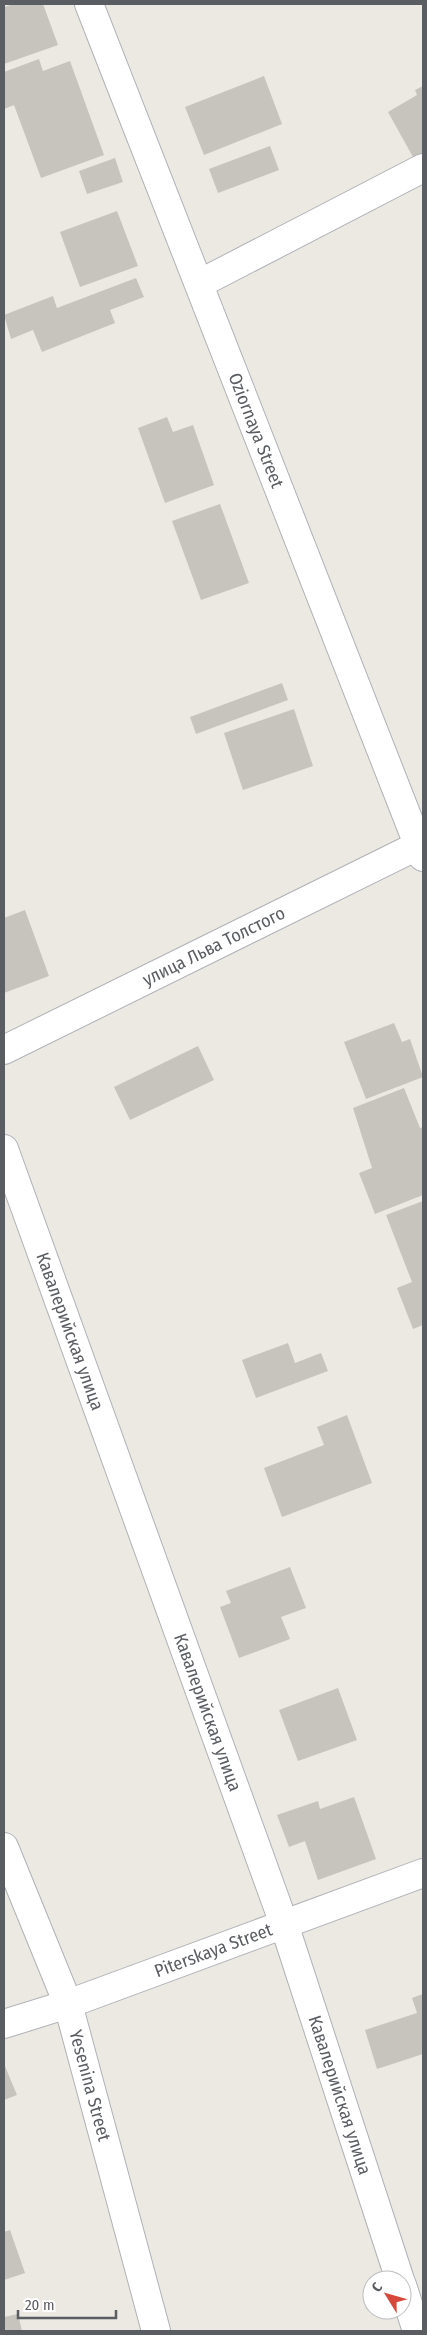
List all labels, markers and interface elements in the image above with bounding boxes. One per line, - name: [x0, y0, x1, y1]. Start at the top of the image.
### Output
- street label: Oziornaya Street: [224, 370, 288, 491]
- street label: улица Льва Толстого: [139, 902, 289, 991]
- street label: Кавалерийская улица: [31, 1250, 109, 1413]
- street label: Кавалерийская улица: [169, 1630, 246, 1794]
- street label: Piterskaya Street: [151, 1919, 275, 1982]
- street label: Кавалерийская улица: [304, 2013, 376, 2178]
- street label: Yesenina Street: [64, 2027, 115, 2144]
- north arrow: [362, 2270, 412, 2320]
- text: С: [368, 2279, 386, 2296]
- scale bar: [18, 2288, 115, 2320]
- text: 20 m: [25, 2296, 55, 2314]

